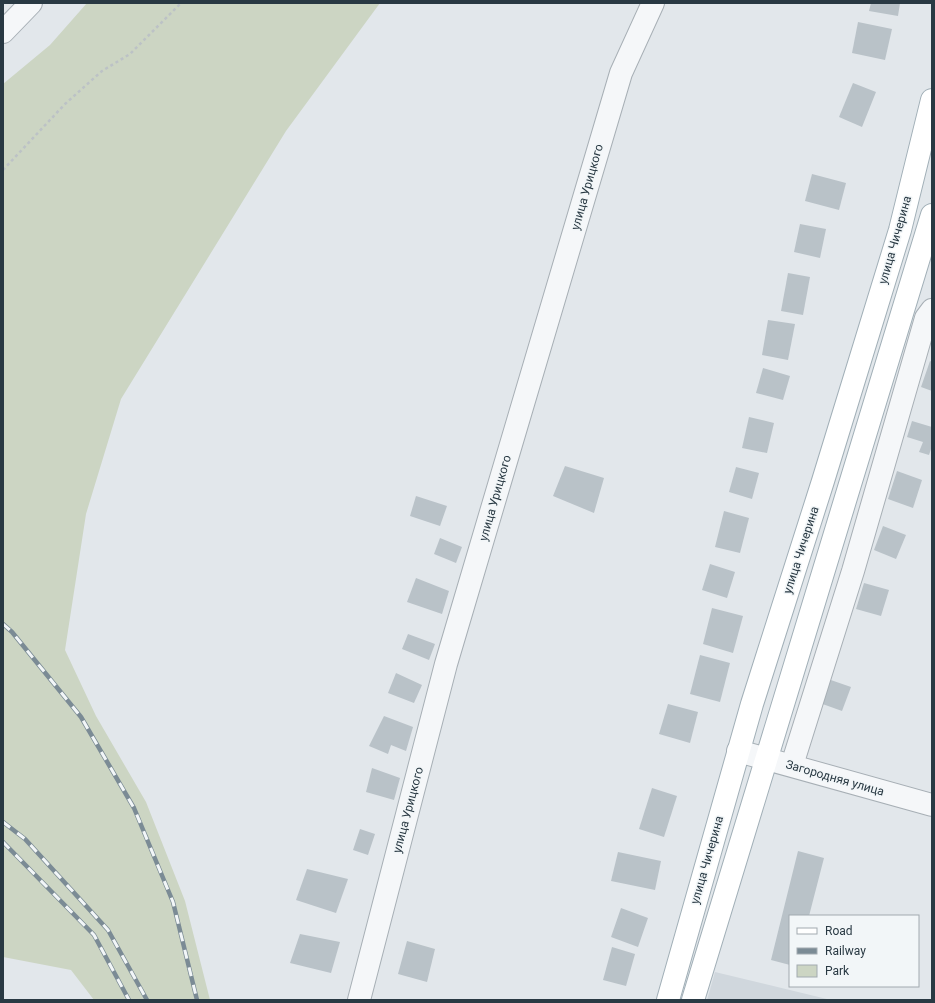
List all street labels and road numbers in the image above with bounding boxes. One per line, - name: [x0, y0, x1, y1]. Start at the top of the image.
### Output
- street label: улица Урицкого: [568, 142, 606, 232]
- street label: улица Чичерина: [876, 194, 914, 286]
- street label: улица Урицкого: [476, 453, 514, 543]
- street label: улица Чичерина: [780, 505, 822, 595]
- street label: Загородняя улица: [784, 757, 886, 799]
- street label: улица Урицкого: [390, 765, 426, 855]
- street label: улица Чичерина: [688, 814, 726, 906]

